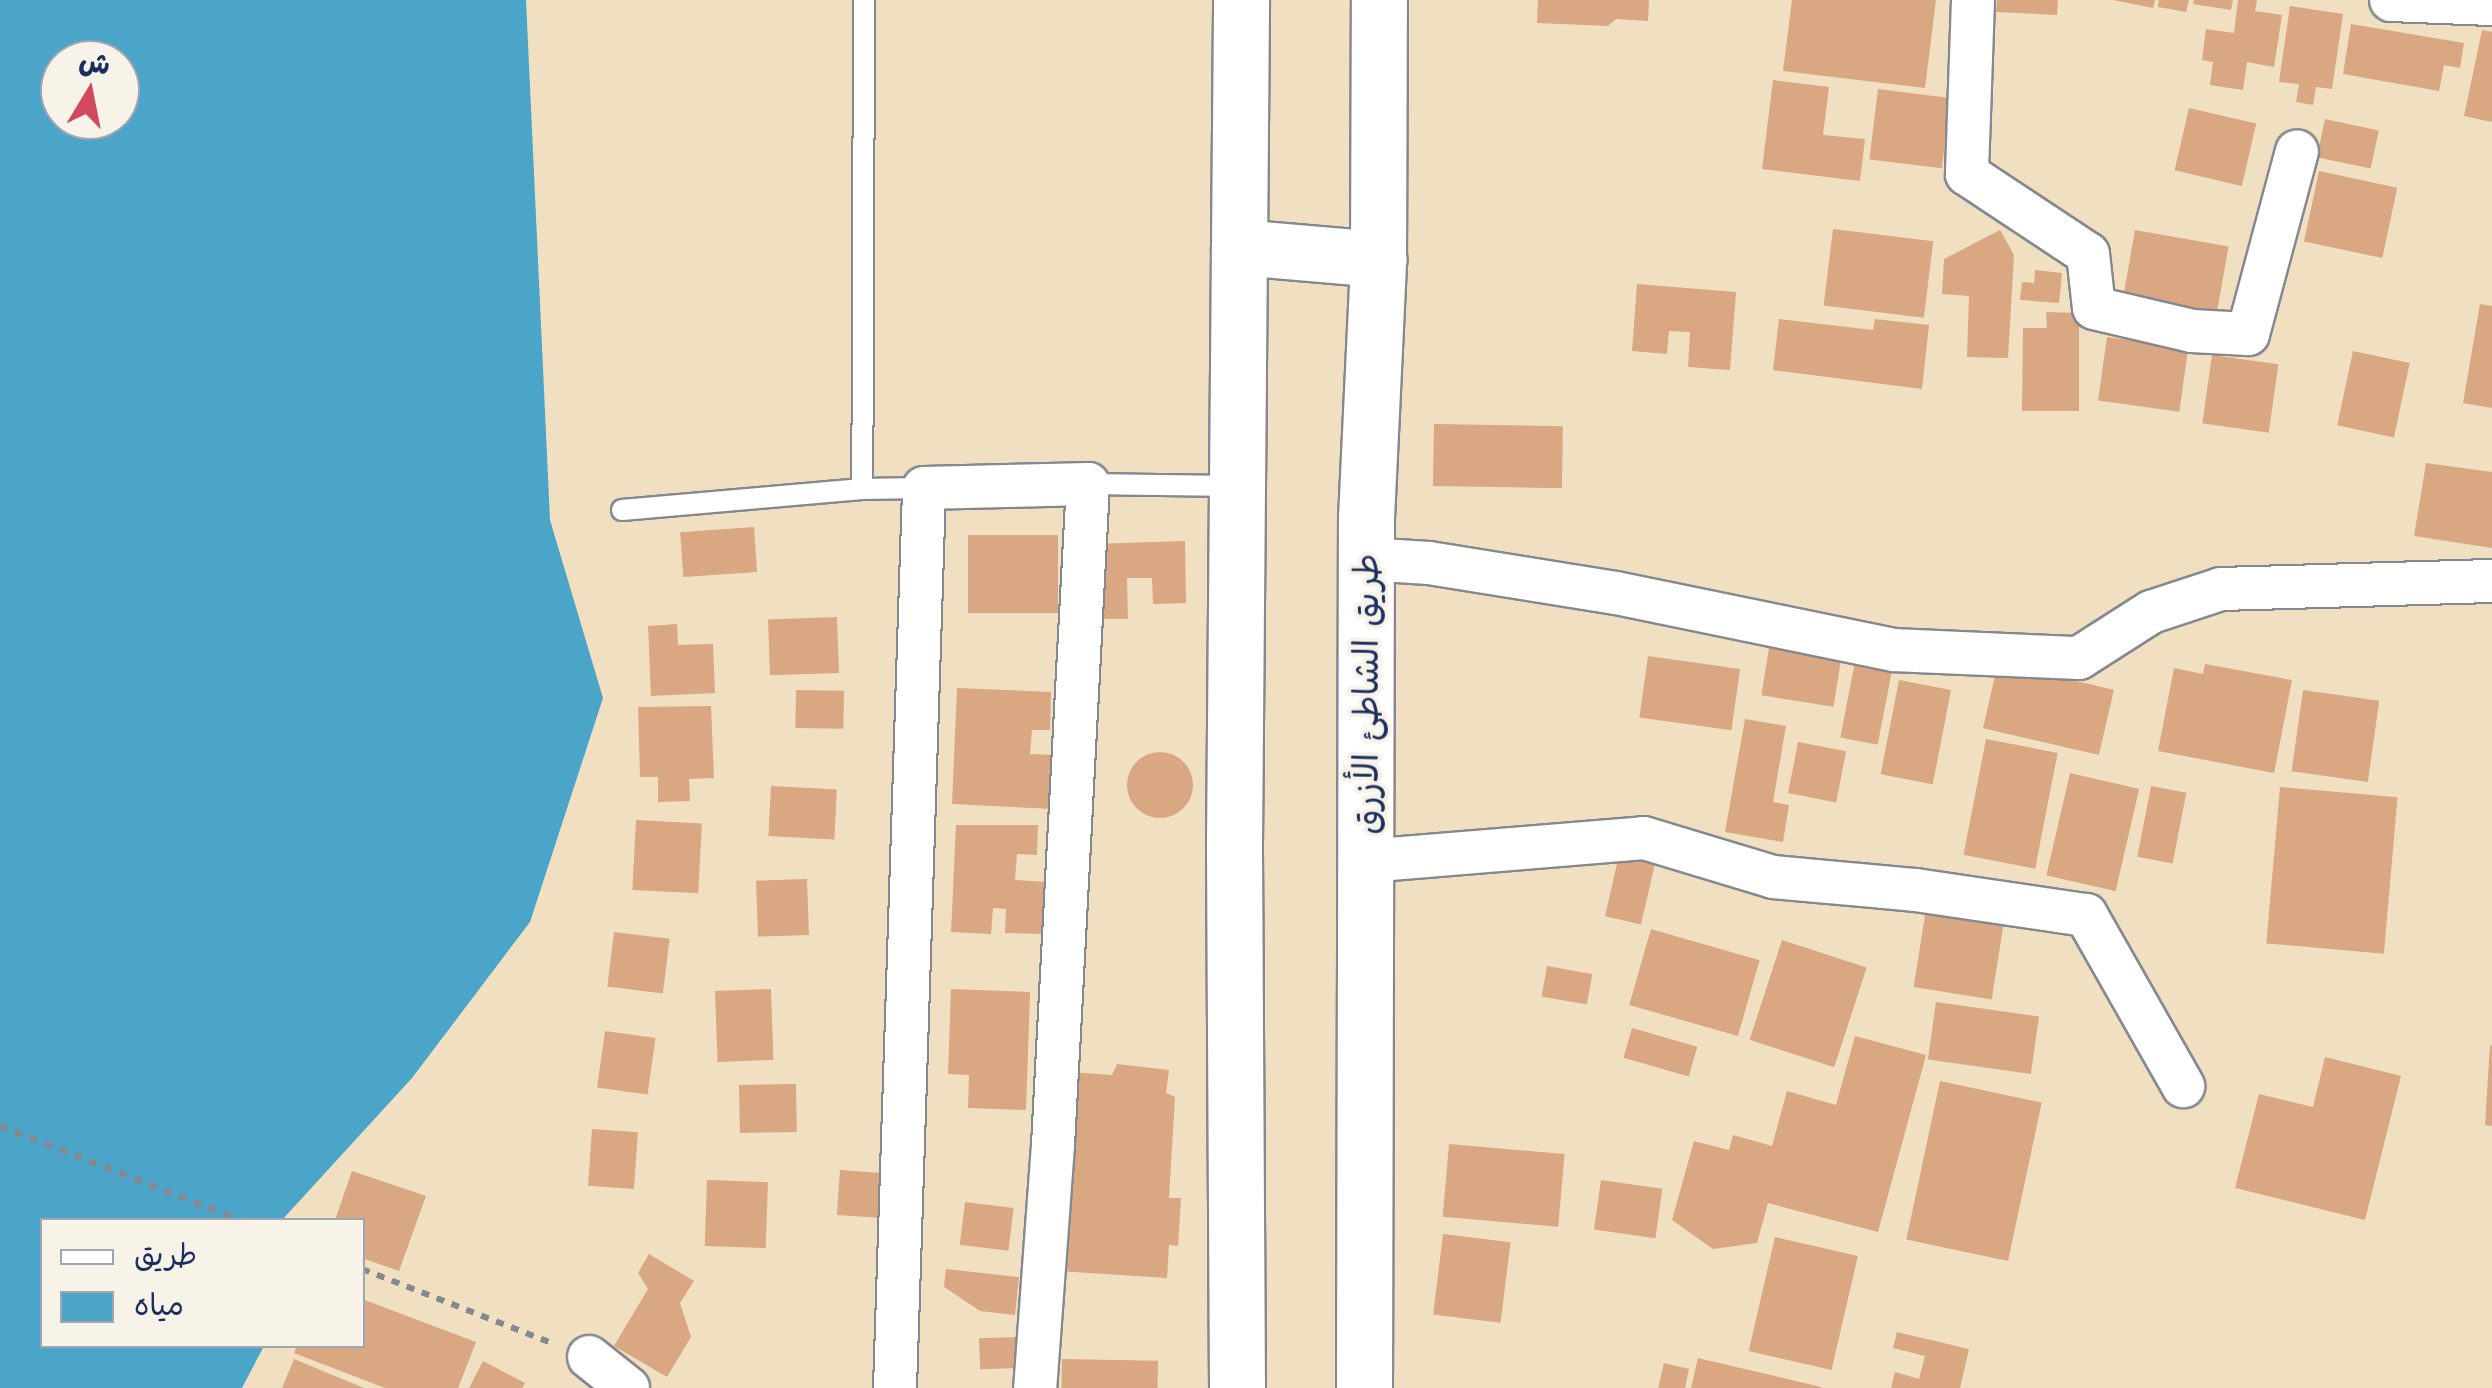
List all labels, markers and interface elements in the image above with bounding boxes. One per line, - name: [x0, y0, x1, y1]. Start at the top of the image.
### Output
- north arrow: [40, 40, 140, 140]
- text: ش: [76, 41, 113, 84]
- street label: طريق الشاطئ الأزرق: [1345, 553, 1387, 835]
- legend: [40, 1218, 365, 1348]
- text: طريق: [134, 1234, 197, 1275]
- text: مياه: [134, 1284, 184, 1325]

